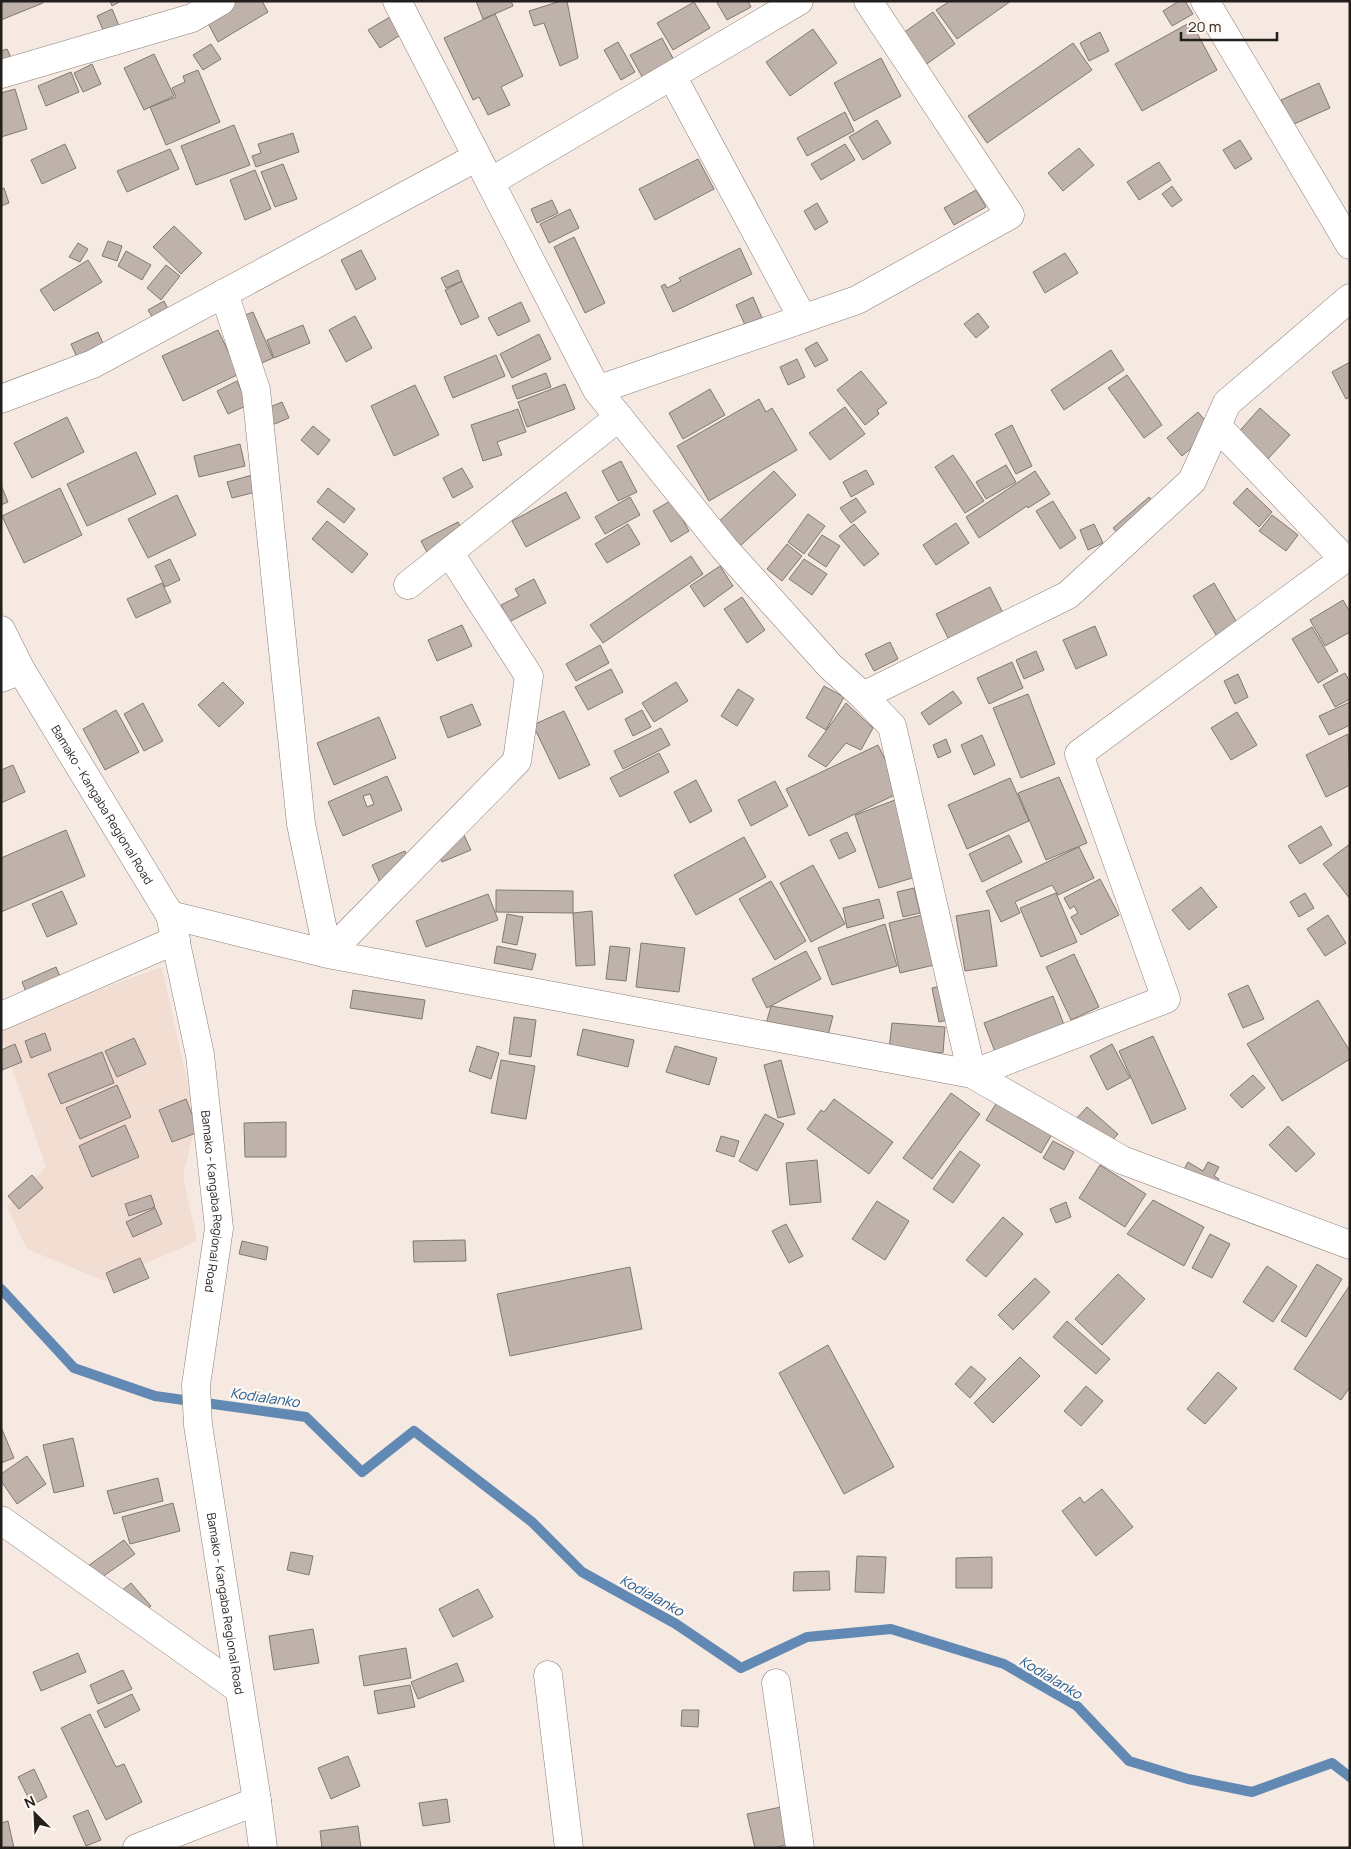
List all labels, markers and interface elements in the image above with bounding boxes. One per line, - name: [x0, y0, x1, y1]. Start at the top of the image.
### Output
- scale bar: [1181, 10, 1277, 42]
- text: 20 m: [1188, 16, 1221, 37]
- street label: Bamako - Kangaba Regional Road: [48, 721, 158, 887]
- street label: Bamako - Kangaba Regional Road: [198, 1109, 228, 1294]
- water label: Kodialanko: [229, 1383, 302, 1411]
- street label: Bamako - Kangaba Regional Road: [203, 1511, 249, 1695]
- water label: Kodialanko: [617, 1570, 688, 1621]
- water label: Kodialanko: [1016, 1651, 1086, 1703]
- north arrow: [10, 1789, 60, 1839]
- text: N: [21, 1791, 38, 1812]

